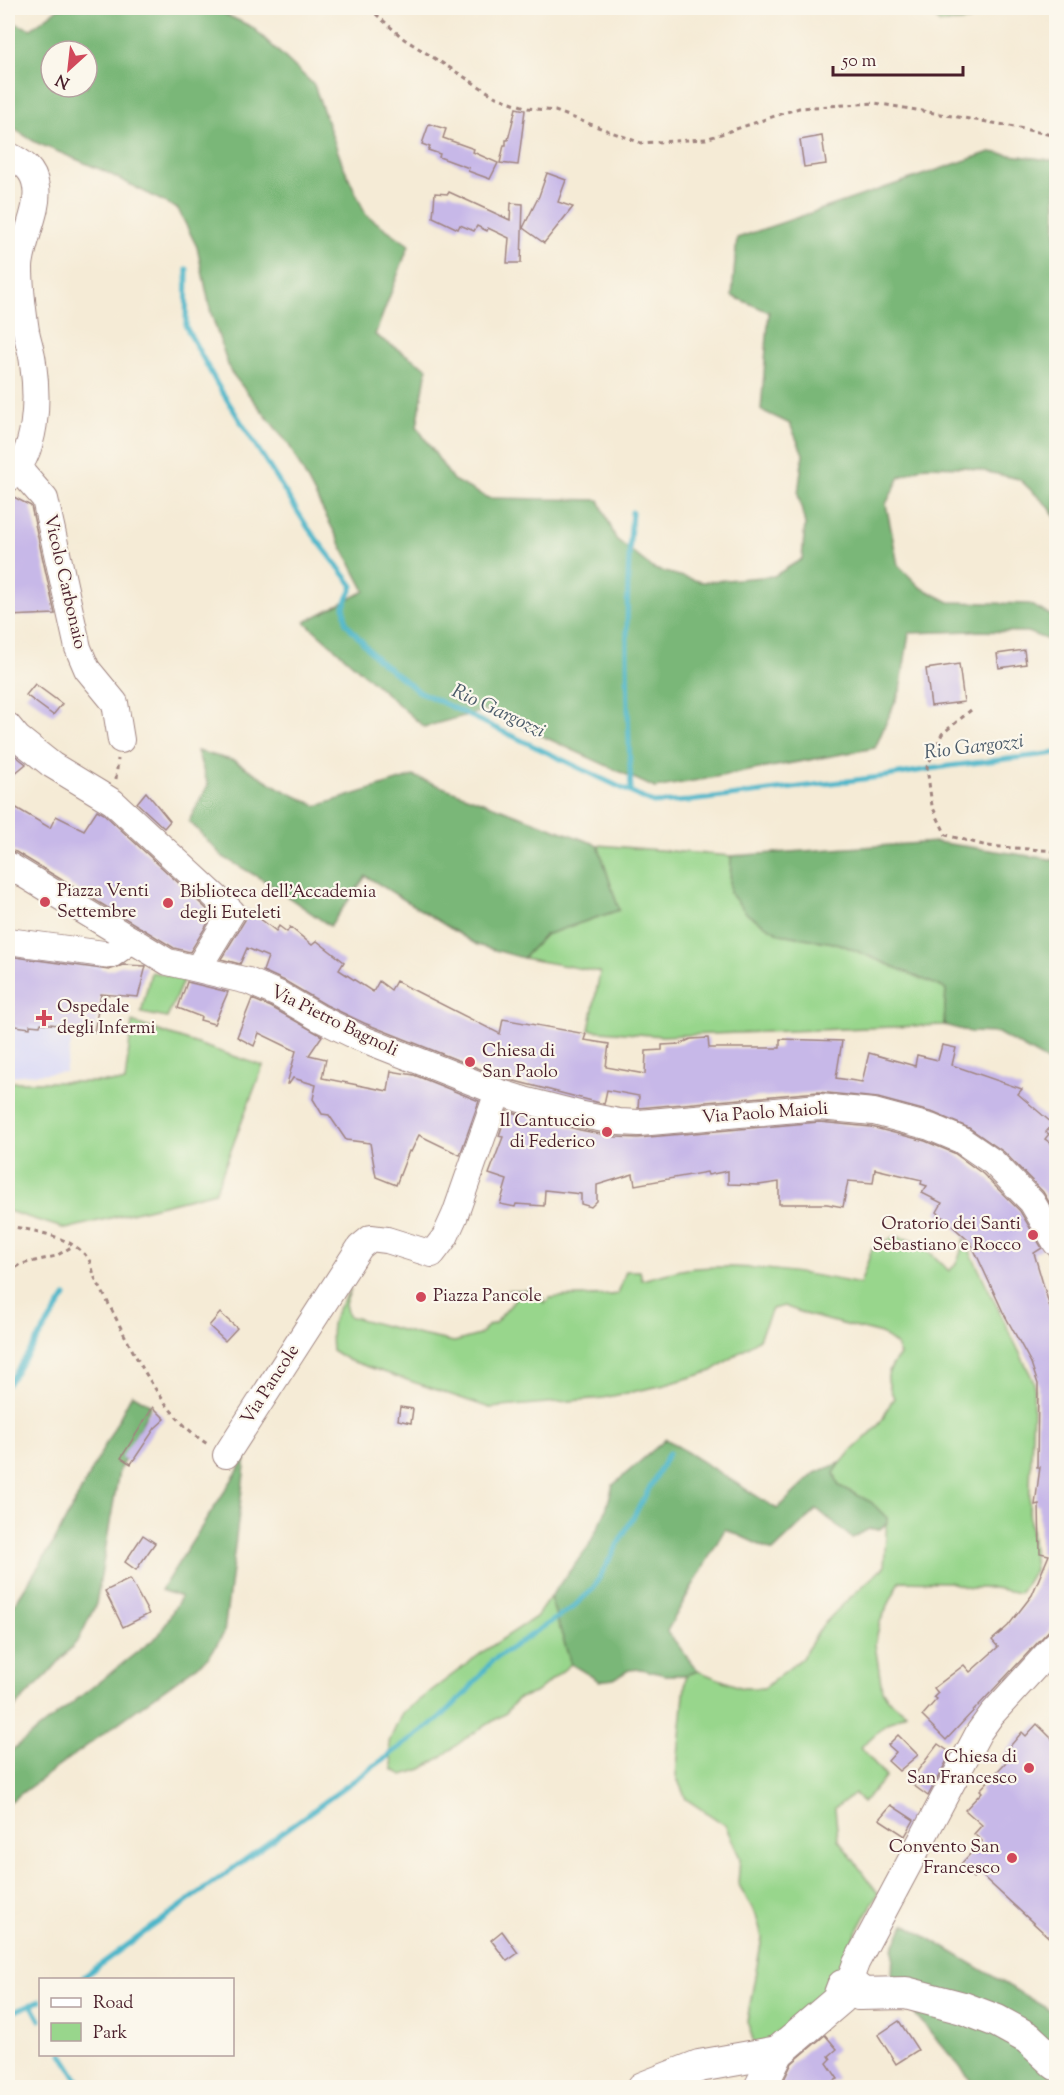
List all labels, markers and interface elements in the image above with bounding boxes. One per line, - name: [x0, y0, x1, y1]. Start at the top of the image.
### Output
- north arrow: [39, 39, 99, 99]
- scale bar: [833, 39, 964, 77]
- text: 50 m: [841, 49, 877, 75]
- text: N: [52, 67, 74, 93]
- street label: Vicolo Carbonaio: [36, 512, 92, 652]
- water label: Rio Gargozzi: [446, 678, 550, 746]
- water label: Rio Gargozzi: [923, 728, 1025, 768]
- place label: Piazza Venti Settembre: [57, 879, 149, 926]
- place label: Biblioteca dell'Accademia degli Euteleti: [180, 880, 376, 927]
- marker: Piazza Venti Settembre: [38, 895, 52, 909]
- marker: Biblioteca dell'Accademia degli Euteleti: [161, 896, 175, 910]
- street label: Via Pietro Bagnoli: [266, 980, 402, 1064]
- place label: Ospedale degli Infermi: [57, 995, 156, 1042]
- marker: Ospedale degli Infermi: [35, 1009, 53, 1027]
- place label: Chiesa di San Paolo: [482, 1039, 558, 1086]
- marker: Chiesa di San Paolo: [463, 1055, 477, 1069]
- street label: Via Paolo Maioli: [701, 1097, 829, 1131]
- place label: Il Cantuccio di Federico: [500, 1109, 595, 1156]
- marker: Il Cantuccio di Federico: [600, 1125, 614, 1139]
- place label: Oratorio dei Santi Sebastiano e Rocco: [873, 1212, 1021, 1259]
- marker: Oratorio dei Santi Sebastiano e Rocco: [1026, 1228, 1040, 1242]
- place label: Piazza Pancole: [433, 1284, 542, 1310]
- marker: Piazza Pancole: [414, 1290, 428, 1304]
- street label: Via Pancole: [235, 1340, 307, 1430]
- place label: Chiesa di San Francesco: [907, 1745, 1017, 1792]
- marker: Chiesa di San Francesco: [1022, 1761, 1036, 1775]
- place label: Convento San Francesco: [889, 1835, 1000, 1882]
- marker: Convento San Francesco: [1005, 1851, 1019, 1865]
- legend: [39, 1978, 234, 2056]
- text: Road: [93, 1991, 133, 2017]
- text: Park: [93, 2021, 128, 2047]

